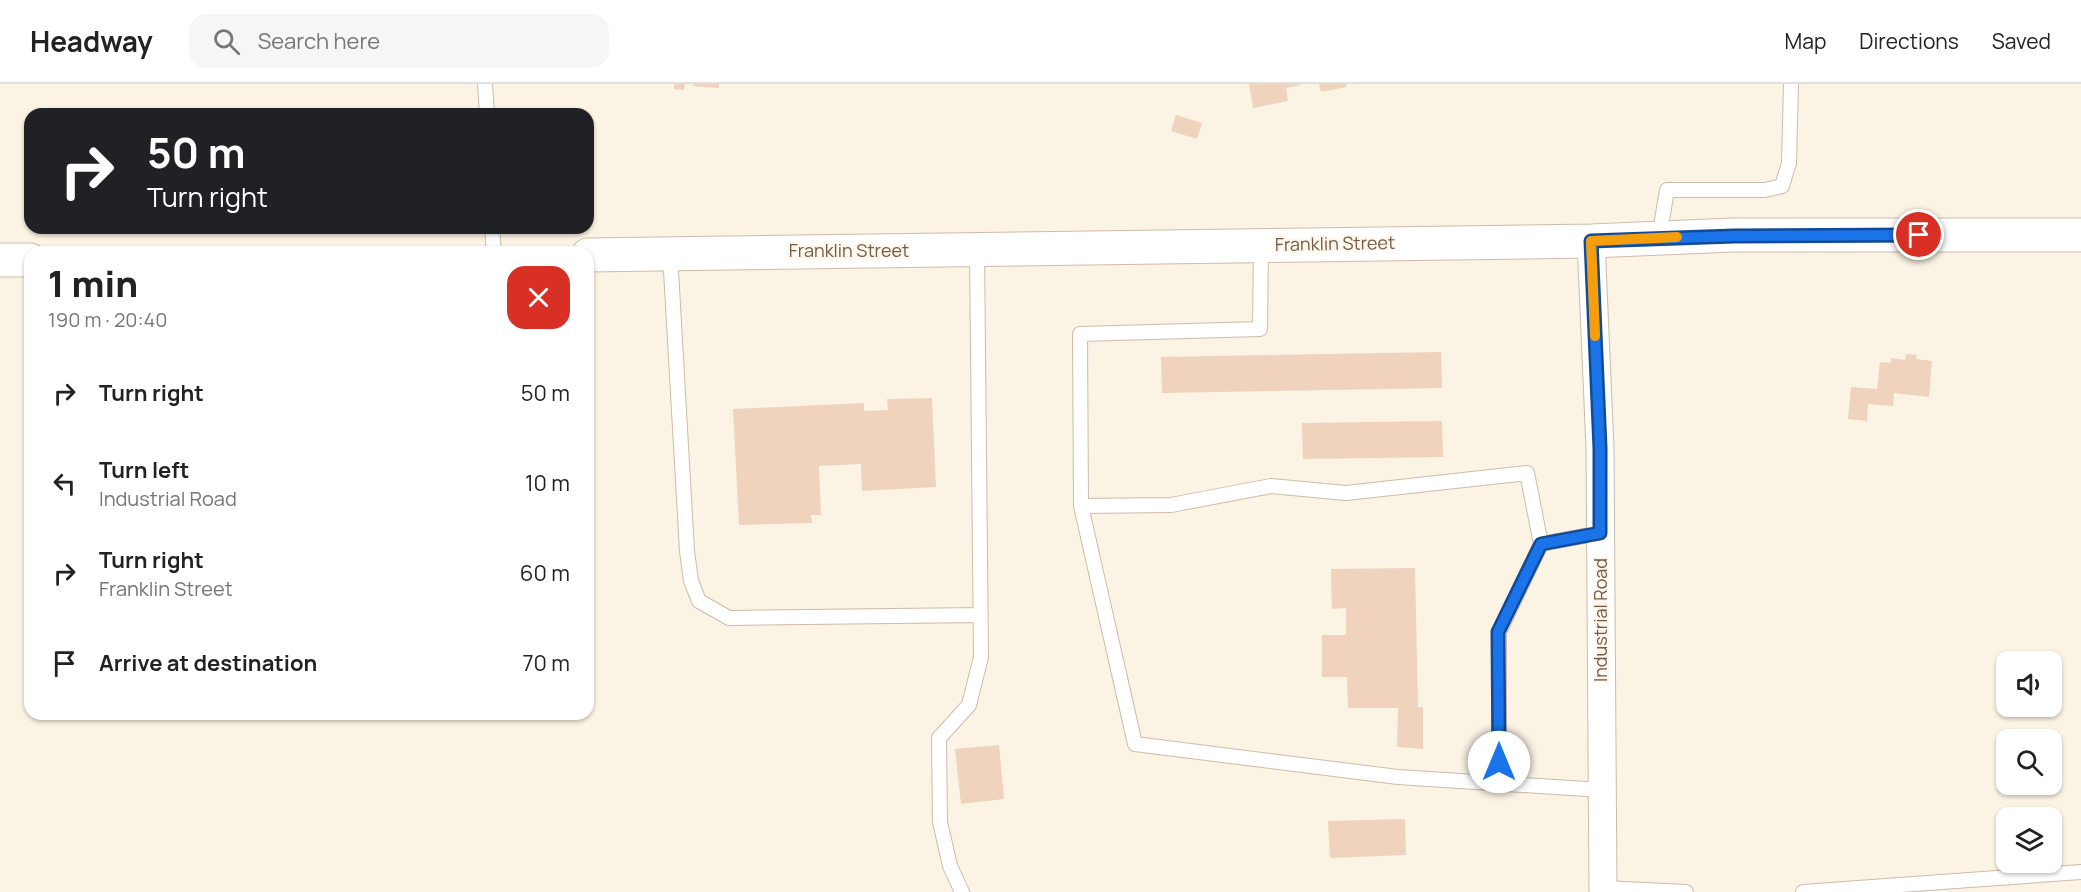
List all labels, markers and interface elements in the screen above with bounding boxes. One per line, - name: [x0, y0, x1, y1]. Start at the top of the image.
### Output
- search box: [189, 14, 609, 68]
- text: Headway: [30, 22, 153, 60]
- icon: search: [210, 25, 243, 58]
- text: Search here: [258, 26, 380, 56]
- text: Map: [1785, 27, 1826, 55]
- text: Directions: [1859, 27, 1959, 55]
- text: Saved: [1992, 27, 2051, 55]
- text: 50 m: [147, 123, 245, 181]
- icon: right: [48, 132, 126, 210]
- text: Turn right: [147, 178, 268, 215]
- pin: [1893, 209, 1944, 260]
- icon: arrive: [1902, 218, 1935, 251]
- street label: Franklin Street: [1275, 230, 1395, 256]
- street label: Franklin Street: [789, 238, 909, 262]
- text: 1 min: [48, 259, 138, 308]
- button: close: [507, 266, 570, 329]
- text: 190 m · 20:40: [48, 306, 167, 333]
- icon: right: [48, 377, 81, 410]
- text: Turn right: [99, 378, 204, 408]
- text: 50 m: [521, 378, 570, 408]
- text: Turn left: [99, 455, 189, 485]
- icon: left: [48, 467, 81, 500]
- text: 10 m: [525, 468, 570, 498]
- text: Industrial Road: [99, 485, 237, 512]
- text: Turn right: [99, 545, 204, 575]
- icon: right: [48, 557, 81, 590]
- text: 60 m: [520, 558, 570, 588]
- street label: Industrial Road: [1588, 558, 1612, 682]
- text: Franklin Street: [99, 575, 233, 602]
- icon: arrive: [48, 647, 81, 680]
- text: Arrive at destination: [99, 648, 317, 678]
- text: 70 m: [522, 648, 570, 678]
- map controls: [1996, 651, 2062, 873]
- button: sound: [1996, 651, 2062, 717]
- button: search: [1996, 729, 2062, 795]
- position arrow: [1467, 730, 1531, 794]
- button: layers: [1996, 807, 2062, 873]

